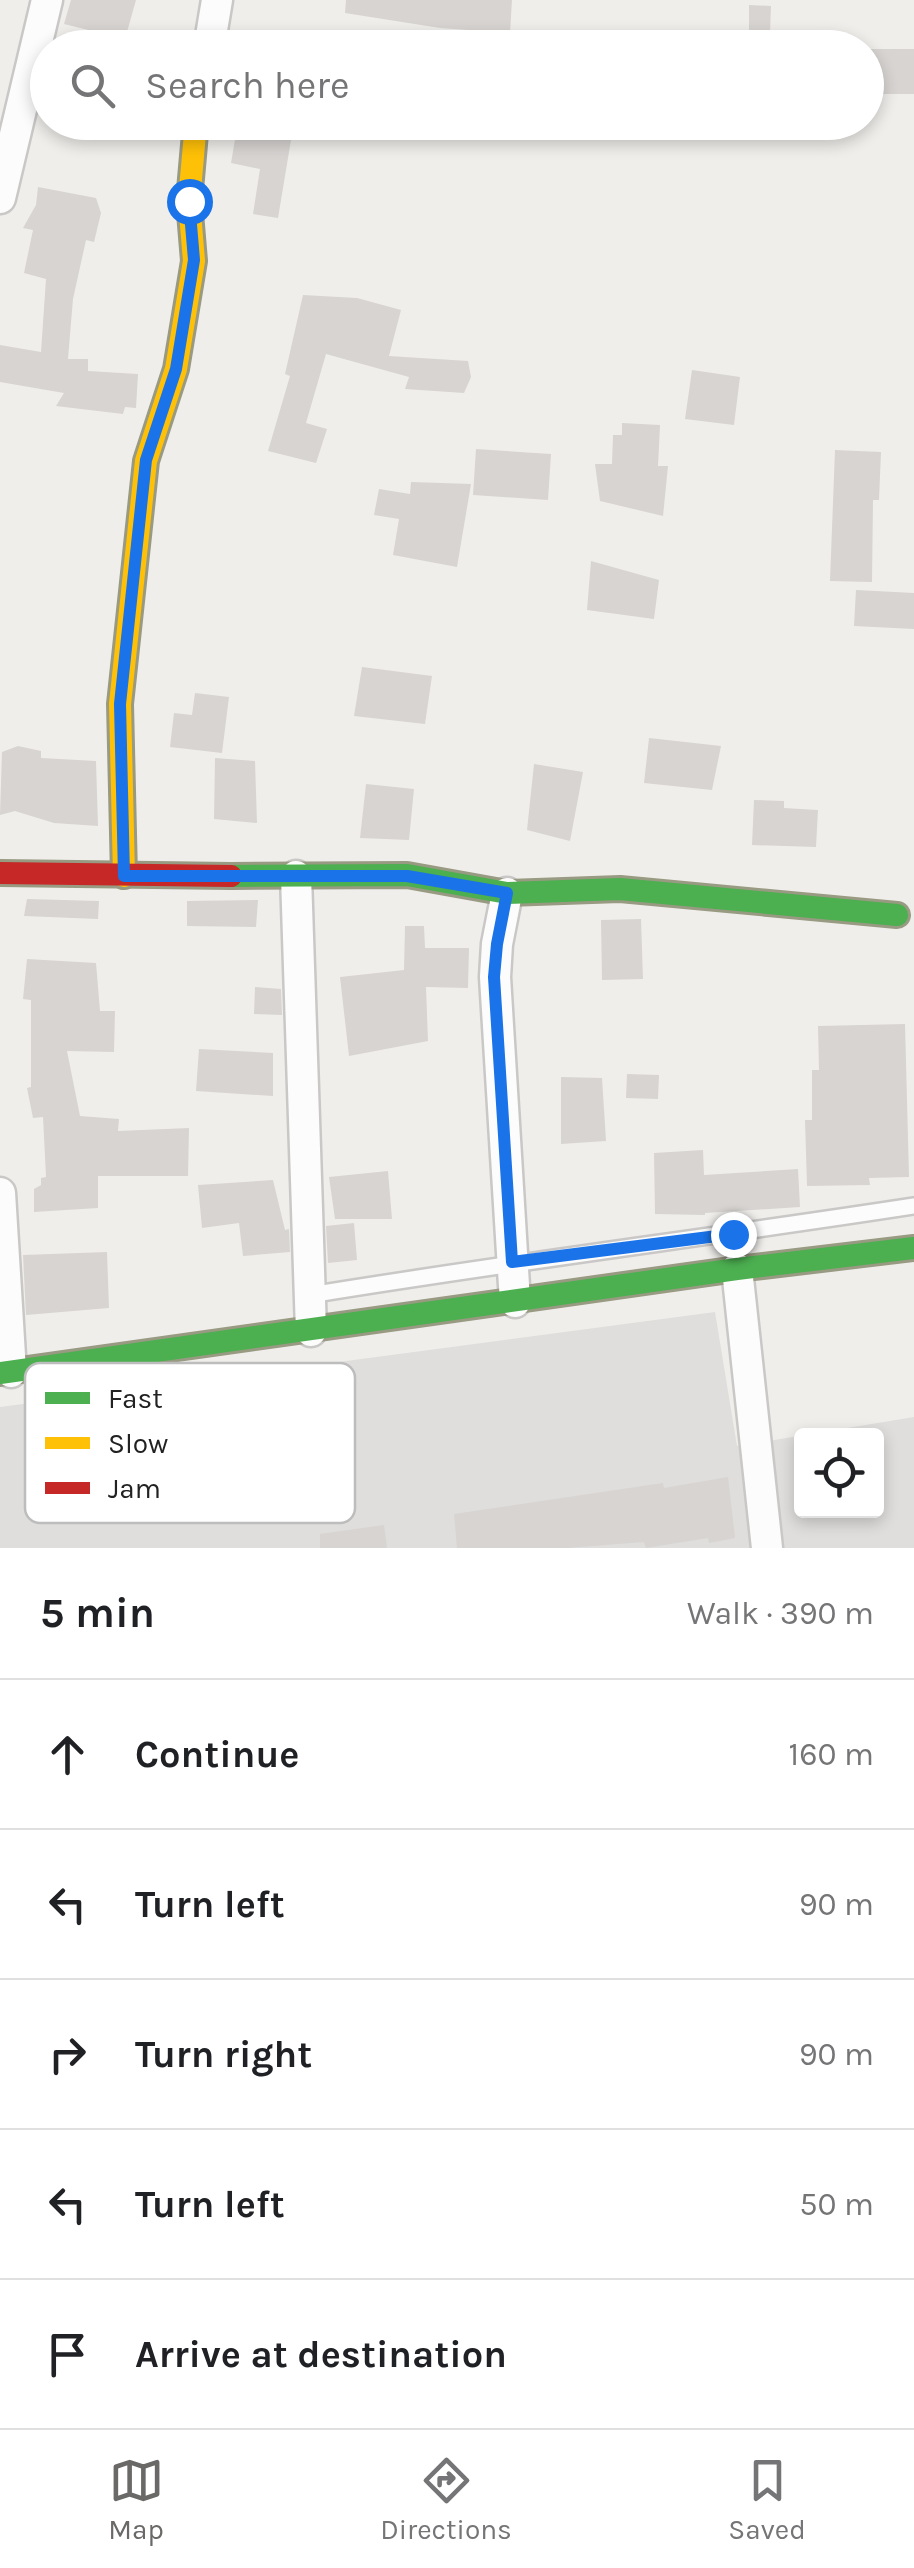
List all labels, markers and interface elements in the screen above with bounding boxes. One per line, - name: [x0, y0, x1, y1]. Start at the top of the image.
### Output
- search box: [30, 30, 884, 140]
- icon: search: [65, 58, 120, 113]
- text: Search here: [145, 63, 349, 108]
- route start: [167, 179, 213, 225]
- route end: [711, 1212, 757, 1258]
- legend: [25, 1363, 355, 1523]
- text: Fast: [108, 1382, 163, 1415]
- text: Slow: [108, 1427, 168, 1460]
- map controls: [794, 1428, 884, 1518]
- button: locate: [794, 1428, 884, 1518]
- text: Jam: [108, 1472, 161, 1505]
- text: 5 min: [40, 1588, 155, 1638]
- text: Walk · 390 m: [687, 1595, 874, 1632]
- icon: ahead: [40, 1727, 95, 1782]
- text: Continue: [135, 1732, 299, 1777]
- text: 160 m: [789, 1736, 874, 1773]
- icon: left: [40, 1877, 95, 1932]
- text: Turn left: [135, 1882, 285, 1927]
- text: 90 m: [799, 1886, 874, 1923]
- icon: right: [40, 2027, 95, 2082]
- text: Turn right: [135, 2032, 312, 2077]
- text: 90 m: [799, 2036, 874, 2073]
- icon: left: [40, 2177, 95, 2232]
- text: Turn left: [135, 2182, 285, 2227]
- text: 50 m: [799, 2186, 874, 2223]
- icon: arrive: [40, 2327, 95, 2382]
- text: Arrive at destination: [135, 2332, 507, 2377]
- tab: Map: [108, 2453, 164, 2546]
- tab: Directions: [380, 2453, 512, 2546]
- tab: Saved: [728, 2453, 806, 2546]

